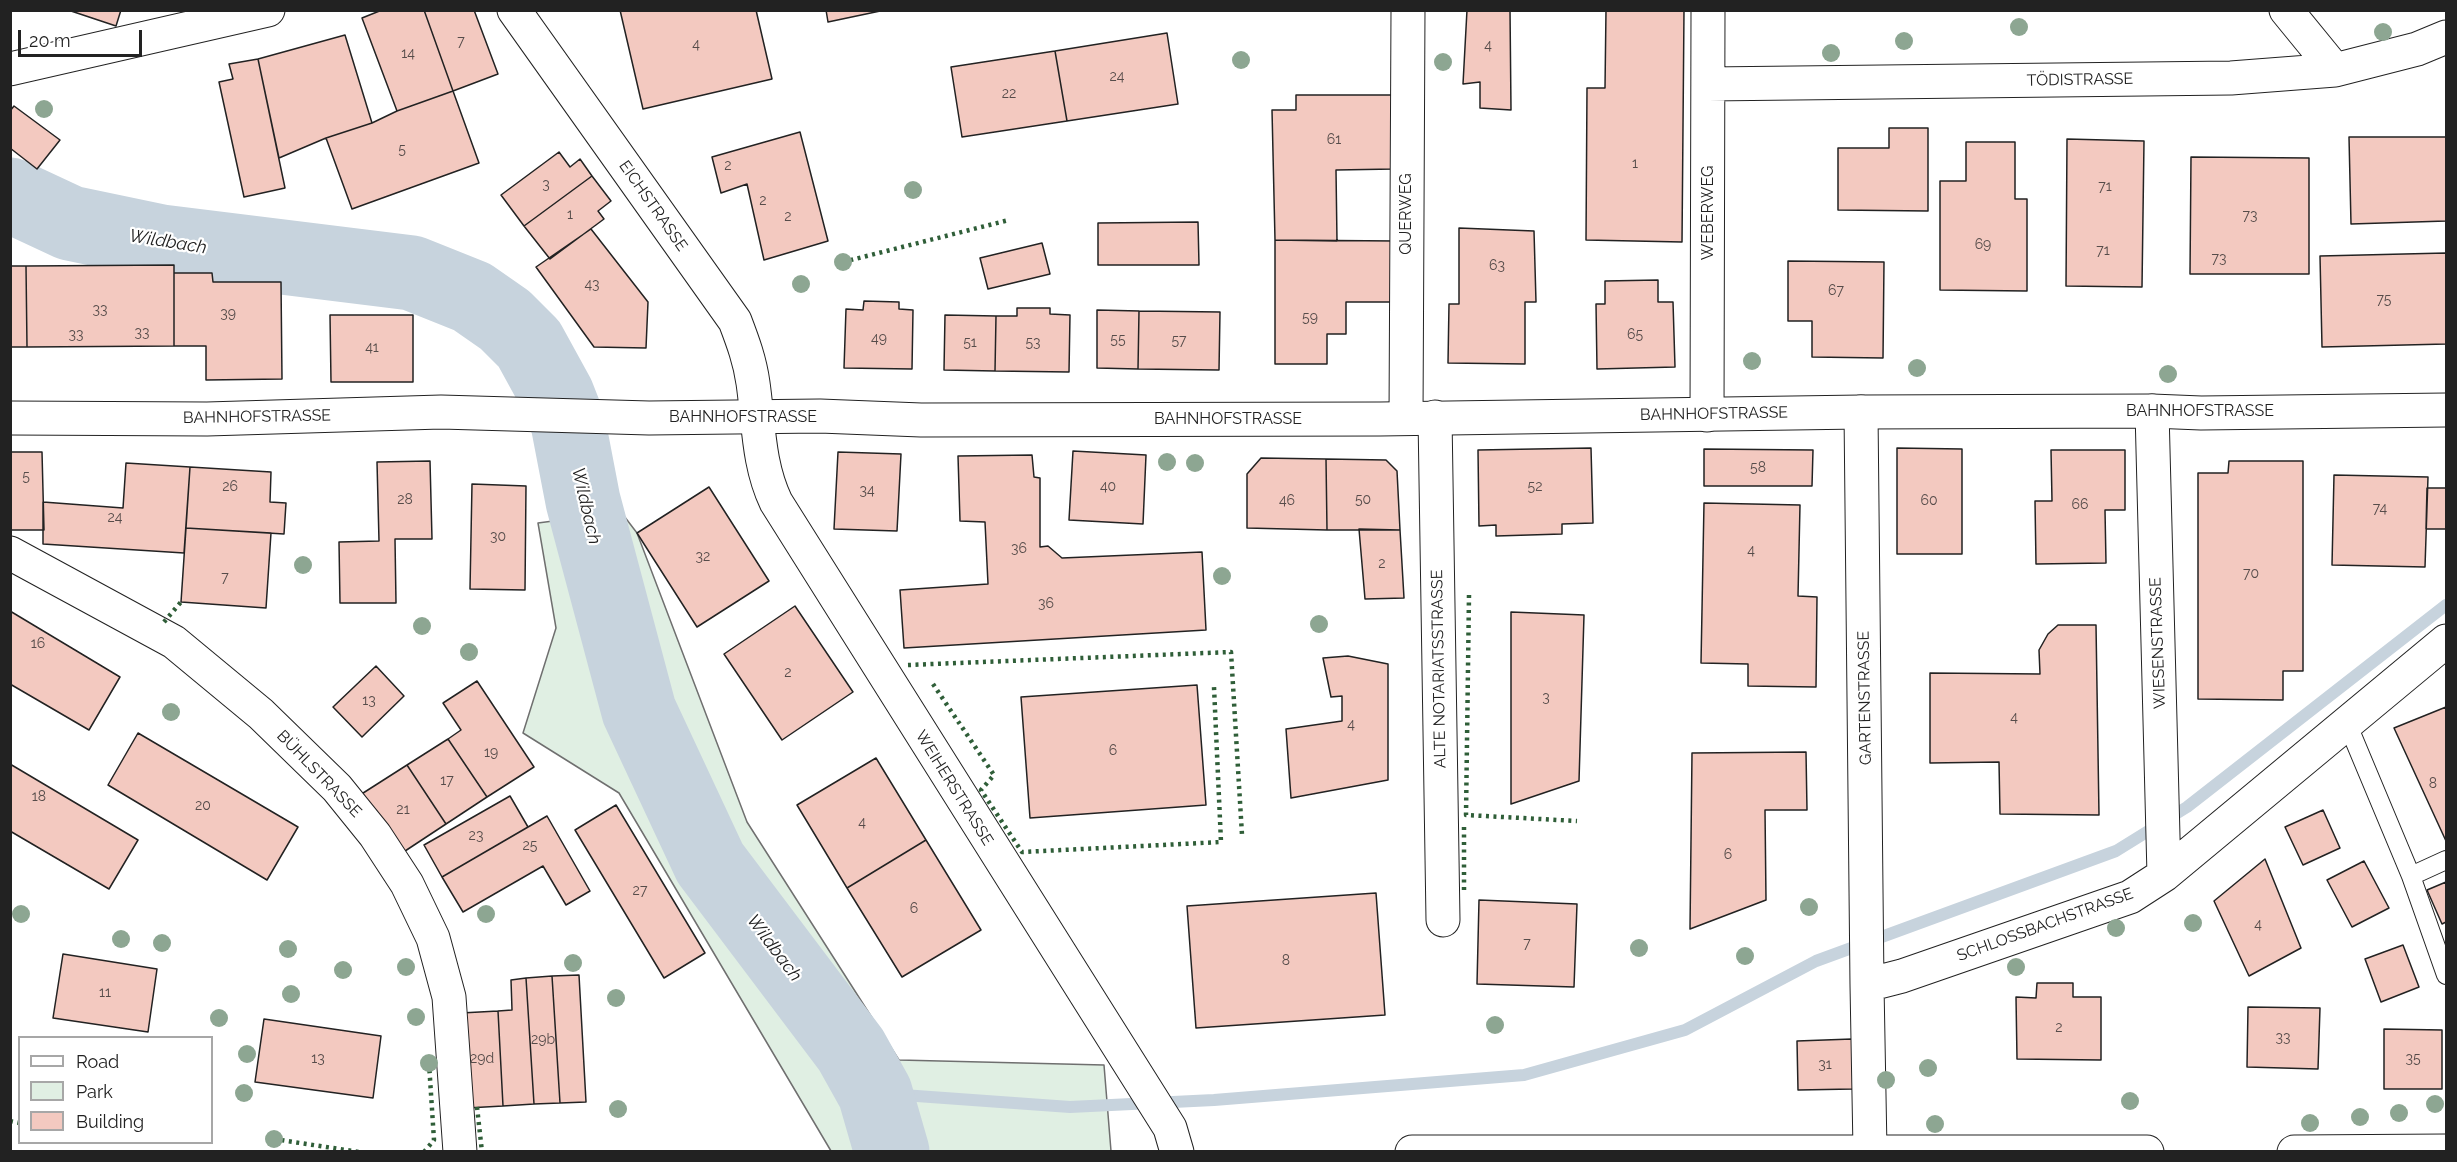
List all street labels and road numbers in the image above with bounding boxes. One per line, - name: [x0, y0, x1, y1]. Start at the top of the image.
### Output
- street label: TÖDISTRASSE: [2027, 69, 2133, 91]
- street label: EICHSTRASSE: [615, 157, 691, 255]
- street label: WEBERWEG: [1698, 166, 1718, 260]
- street label: QUERWEG: [1396, 173, 1416, 255]
- street label: BAHNHOFSTRASSE: [2126, 401, 2274, 421]
- street label: BAHNHOFSTRASSE: [1640, 403, 1788, 425]
- street label: BAHNHOFSTRASSE: [183, 406, 331, 428]
- street label: BAHNHOFSTRASSE: [669, 407, 817, 427]
- street label: BAHNHOFSTRASSE: [1154, 409, 1302, 429]
- street label: ALTE NOTARIATSSTRASSE: [1428, 570, 1450, 768]
- street label: WIESENSTRASSE: [2146, 577, 2170, 709]
- street label: GARTENSTRASSE: [1854, 631, 1876, 765]
- street label: BÜHLSTRASSE: [273, 726, 365, 822]
- street label: WEIHERSTRASSE: [911, 727, 997, 849]
- street label: SCHLOSSBACHSTRASSE: [1954, 884, 2136, 966]

